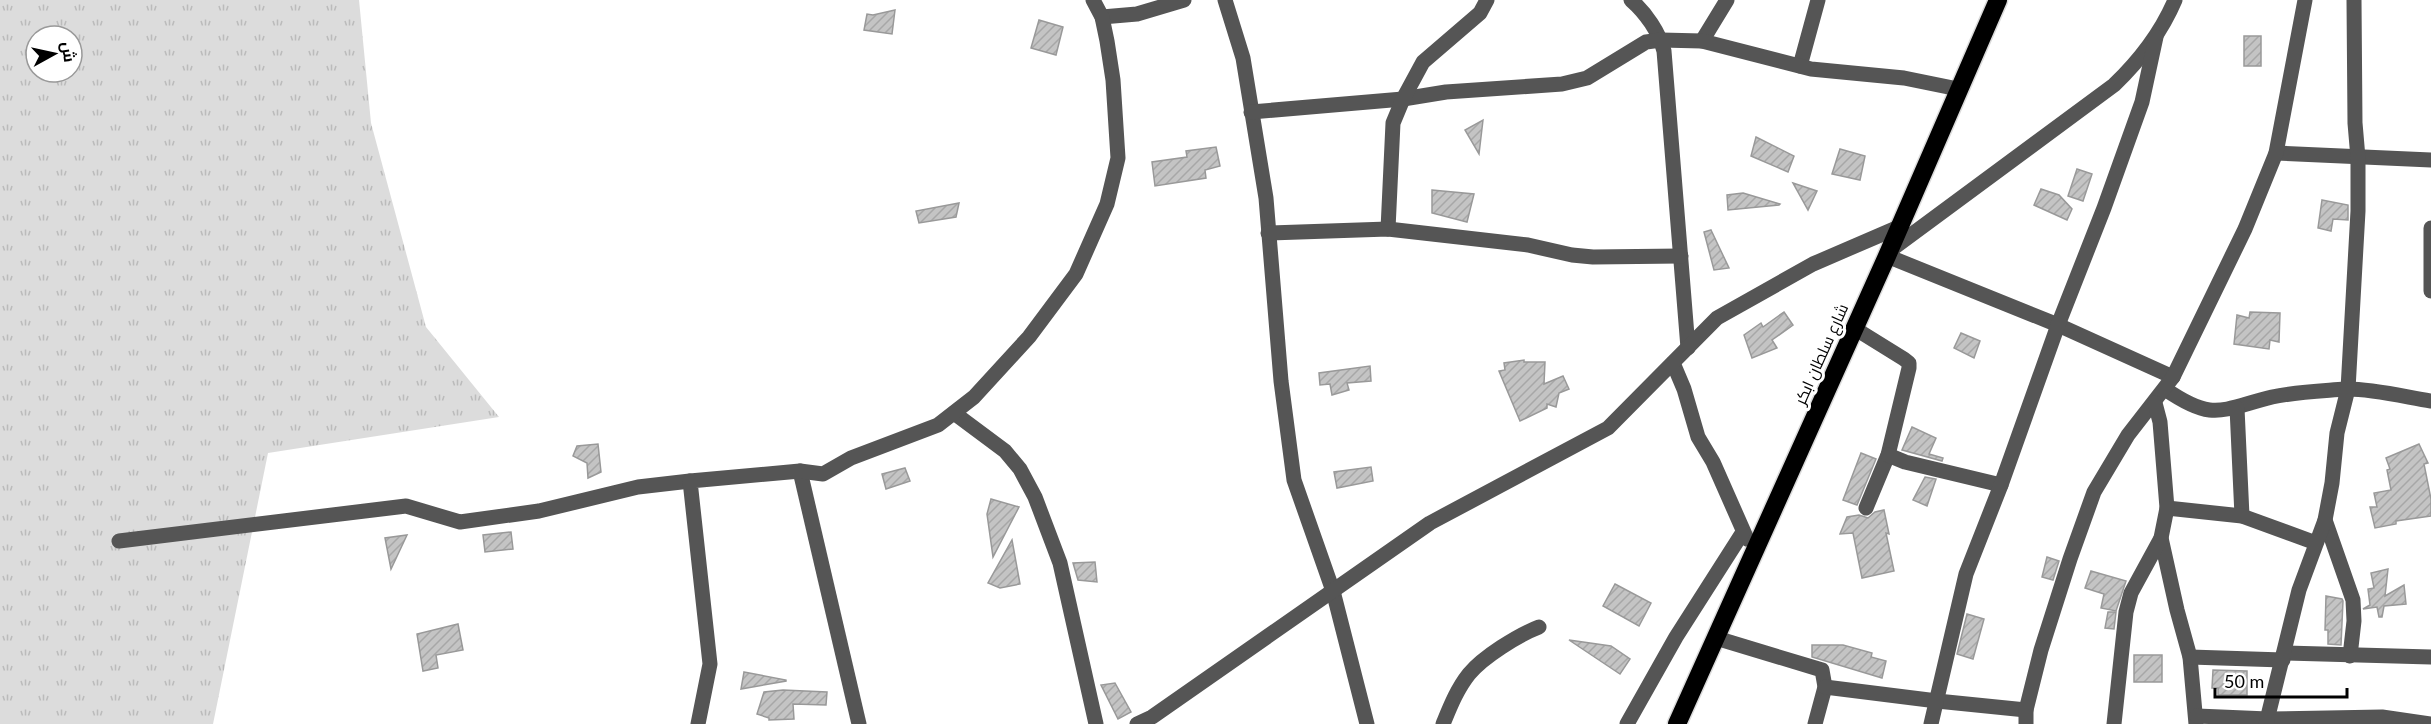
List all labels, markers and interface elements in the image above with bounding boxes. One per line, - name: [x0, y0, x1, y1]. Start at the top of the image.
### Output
- north arrow: [24, 24, 84, 84]
- text: ش: [58, 40, 80, 63]
- street label: شارع سلطان ابكر: [1789, 300, 1854, 409]
- scale bar: [2215, 661, 2347, 699]
- text: 50 m: [2224, 670, 2264, 692]

